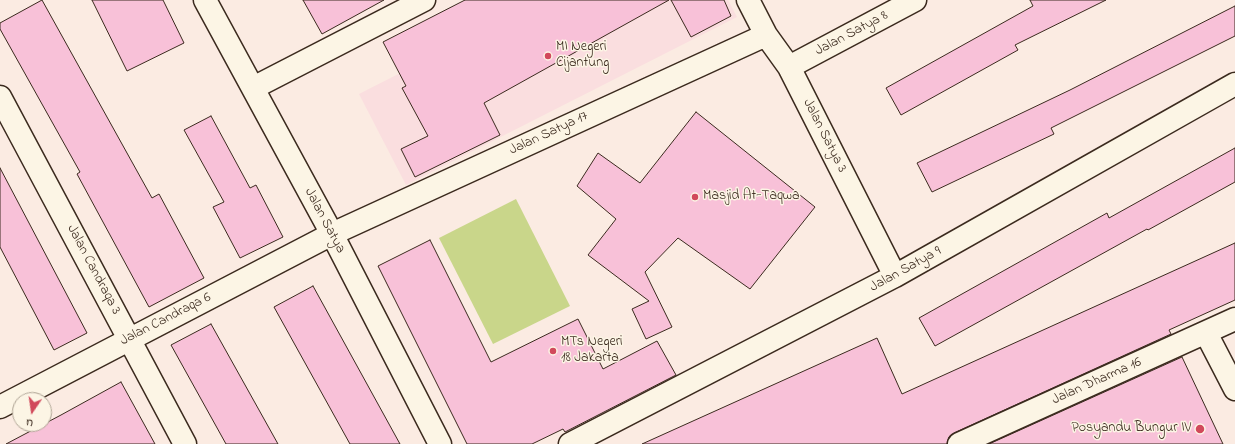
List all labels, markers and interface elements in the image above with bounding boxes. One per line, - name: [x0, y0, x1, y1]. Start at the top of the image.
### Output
- street label: Jalan Satya 8: [813, 8, 891, 60]
- place label: MI Negeri Cijantung: [556, 40, 609, 72]
- marker: MI Negeri Cijantung: [543, 51, 553, 61]
- street label: Jalan Satya 3: [798, 96, 850, 176]
- street label: Jalan Satya 17: [507, 108, 591, 160]
- street label: Jalan Satya: [300, 186, 348, 256]
- place label: Masjid At-Taqwa: [703, 189, 800, 205]
- marker: Masjid At-Taqwa: [690, 192, 700, 202]
- street label: Jalan Candraqa 3: [62, 222, 124, 318]
- street label: Jalan Satya 9: [867, 243, 945, 297]
- street label: Jalan Candraqa 6: [118, 290, 214, 350]
- place label: MTs Negeri 18 Jakarta: [561, 335, 623, 368]
- marker: MTs Negeri 18 Jakarta: [548, 346, 558, 356]
- street label: Jalan Dharma 16: [1050, 355, 1144, 409]
- north arrow: [12, 392, 52, 432]
- text: U: [24, 414, 35, 431]
- place label: Posyandu Bungur IV: [1071, 421, 1191, 437]
- marker: Posyandu Bungur IV: [1194, 423, 1206, 435]

